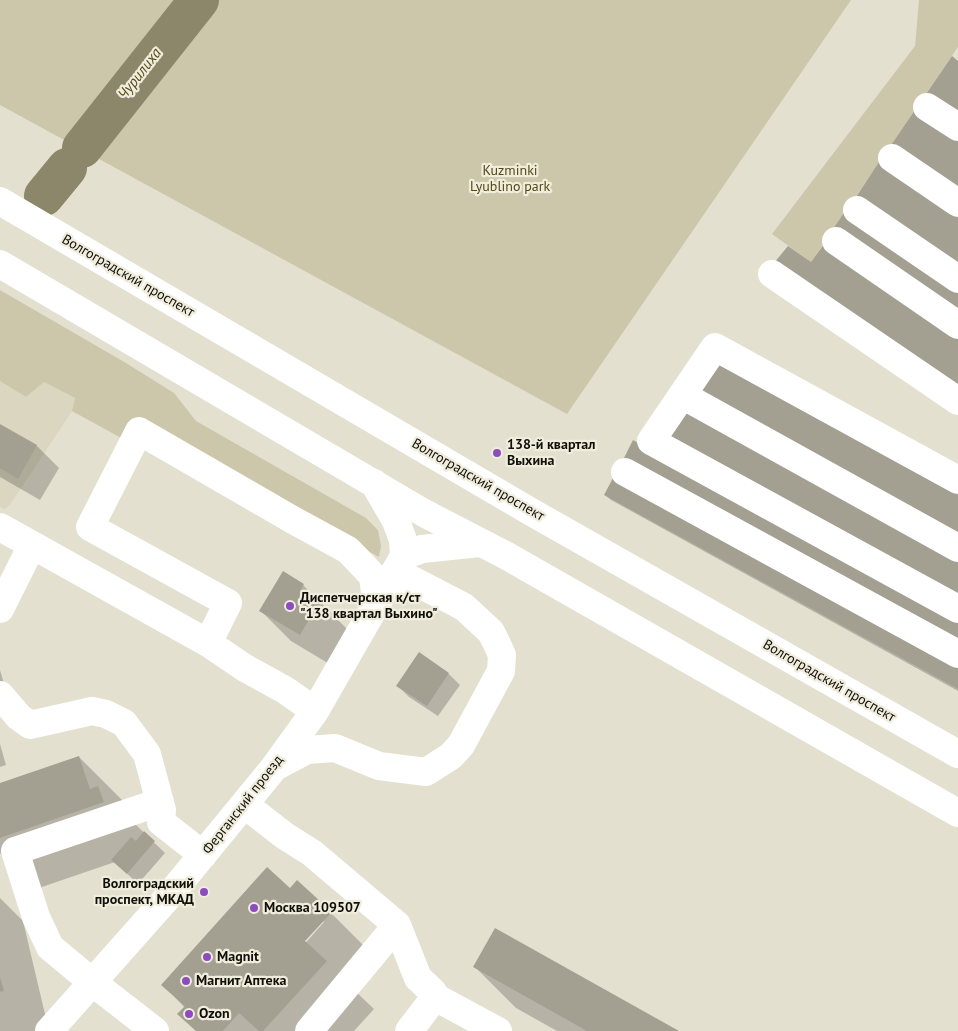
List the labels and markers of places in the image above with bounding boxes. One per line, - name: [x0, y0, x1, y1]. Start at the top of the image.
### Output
- place label: 138-й квартал Выхина: [507, 437, 595, 470]
- marker: 138-й квартал Выхина: [491, 447, 503, 459]
- place label: Диспетчерская к/ст "138 квартал Выхино": [300, 590, 438, 622]
- marker: Диспетчерская к/ст "138 квартал Выхино": [284, 600, 296, 612]
- place label: Волгоградский проспект, МКАД: [95, 876, 194, 909]
- marker: Волгоградский проспект, МКАД: [198, 886, 210, 898]
- place label: Москва 109507: [264, 900, 361, 916]
- marker: Москва 109507: [248, 902, 260, 914]
- place label: Magnit: [217, 949, 259, 965]
- marker: Magnit: [201, 951, 213, 963]
- place label: Магнит Аптека: [196, 973, 287, 989]
- marker: Магнит Аптека: [180, 975, 192, 987]
- place label: Ozon: [199, 1006, 230, 1022]
- marker: Ozon: [183, 1008, 195, 1020]

